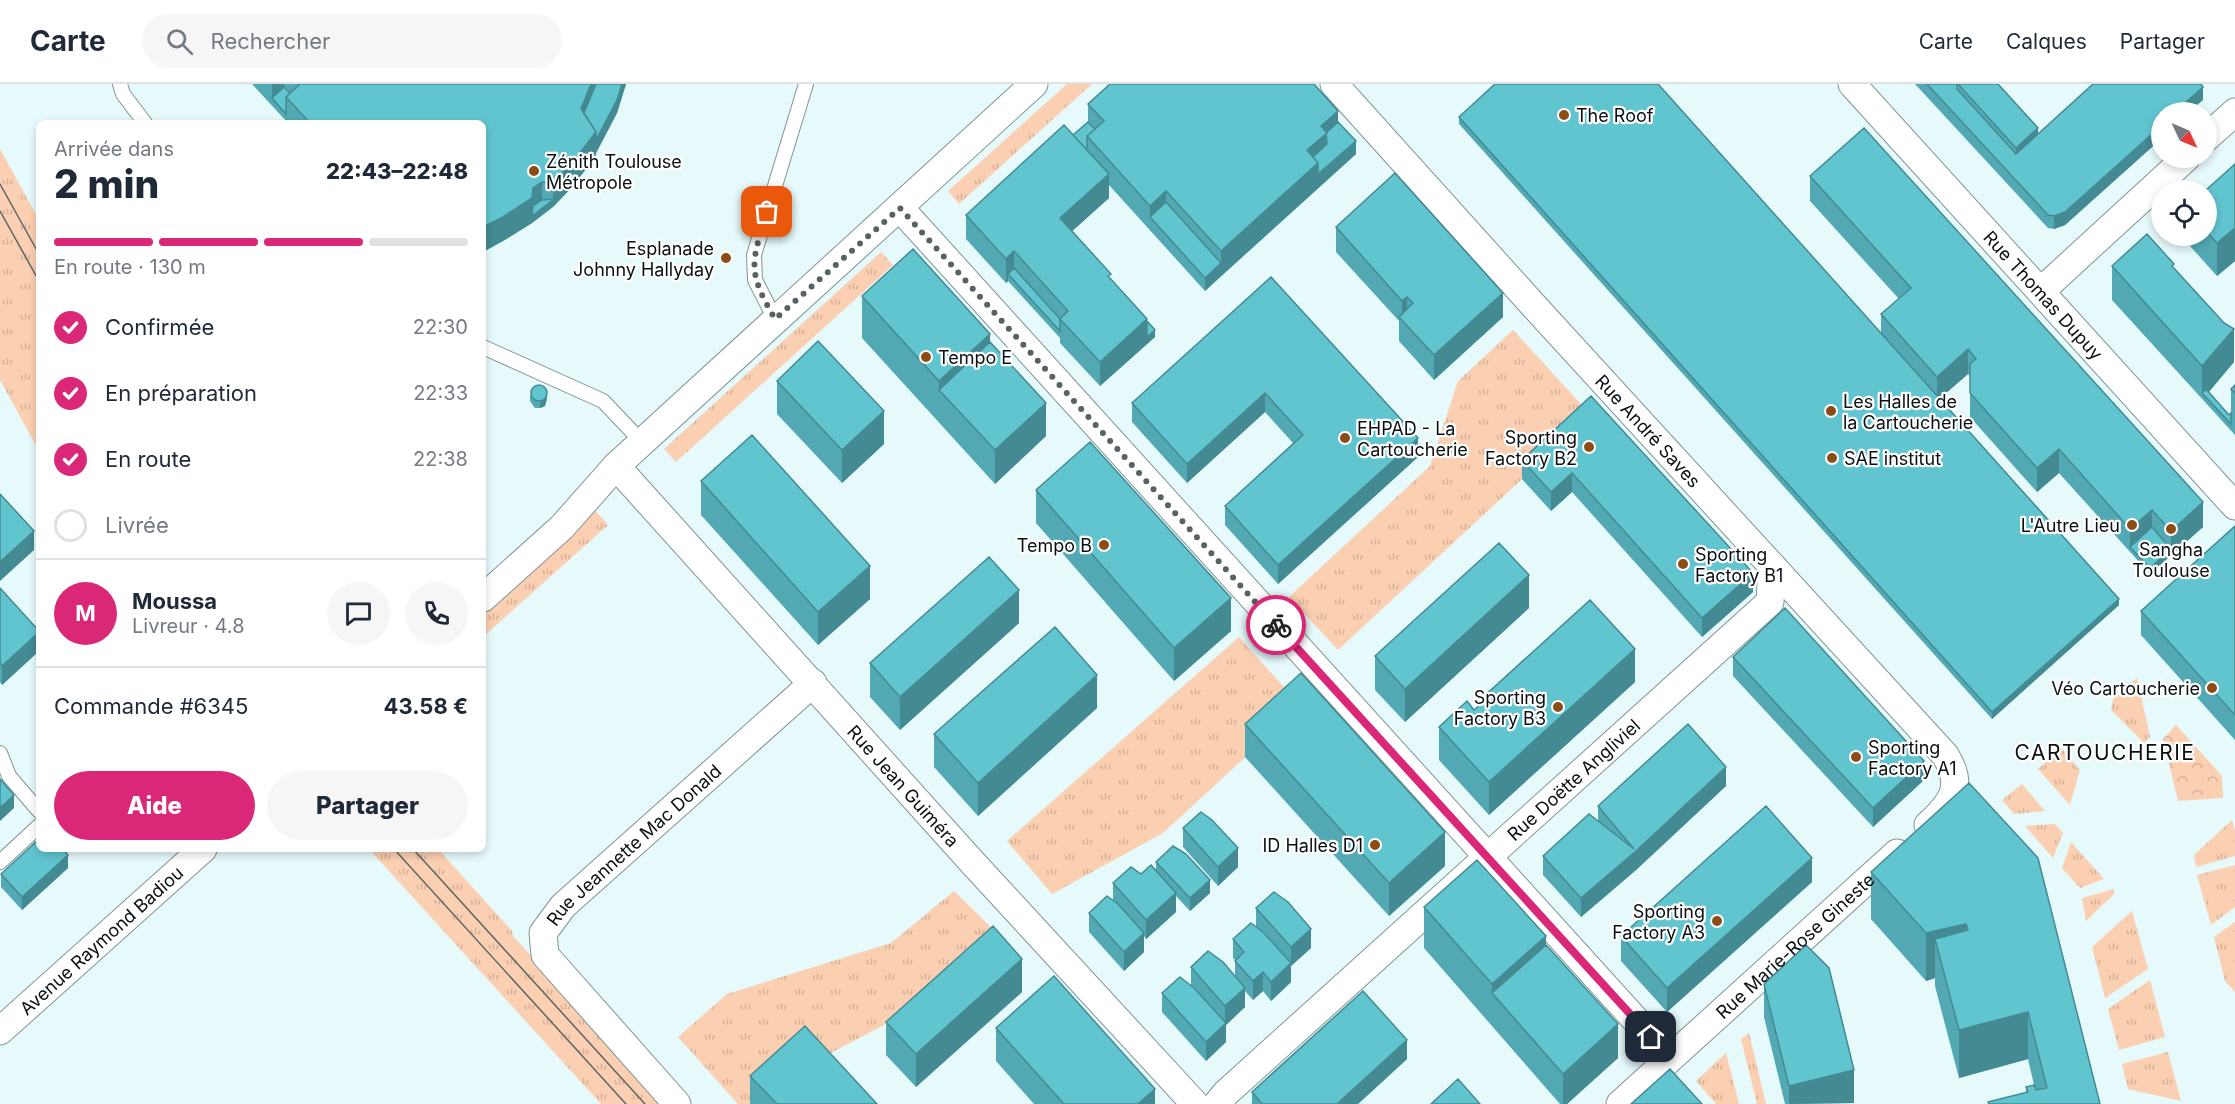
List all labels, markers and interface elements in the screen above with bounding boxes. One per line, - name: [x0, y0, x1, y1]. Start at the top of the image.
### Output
- search box: [142, 14, 562, 68]
- text: Carte: [30, 24, 106, 58]
- icon: search: [163, 25, 196, 58]
- text: Rechercher: [211, 28, 330, 54]
- text: Carte: [1919, 29, 1973, 54]
- text: Calques: [2006, 29, 2087, 54]
- text: Partager: [2120, 29, 2205, 54]
- north arrow: [2151, 102, 2217, 168]
- map controls: [2151, 102, 2217, 246]
- place label: The Roof: [1576, 105, 1654, 126]
- marker: The Roof: [1557, 108, 1571, 122]
- text: Arrivée dans: [54, 137, 174, 161]
- place label: Zénith Toulouse Métropole: [546, 151, 682, 193]
- text: 22:43–22:48: [326, 158, 468, 184]
- text: 2 min: [54, 160, 159, 207]
- marker: Zénith Toulouse Métropole: [527, 164, 541, 178]
- button: locate: [2151, 180, 2217, 246]
- pin: [741, 186, 792, 237]
- icon: bag: [750, 195, 783, 228]
- street label: Rue Thomas Dupuy: [1980, 226, 2107, 364]
- place label: Esplanade Johnny Hallyday: [573, 238, 714, 280]
- marker: Esplanade Johnny Hallyday: [719, 251, 733, 265]
- text: En route · 130 m: [54, 255, 206, 279]
- icon: check: [54, 311, 87, 344]
- text: Confirmée: [105, 314, 214, 340]
- text: 22:30: [413, 315, 468, 339]
- place label: Tempo E: [938, 347, 1012, 368]
- marker: Tempo E: [919, 350, 933, 364]
- street label: Rue André Saves: [1591, 370, 1705, 491]
- icon: check: [54, 377, 87, 410]
- text: En préparation: [105, 380, 257, 406]
- text: 22:33: [413, 381, 468, 405]
- place label: Les Halles de la Cartoucherie: [1843, 391, 1973, 433]
- marker: Les Halles de la Cartoucherie: [1824, 404, 1838, 418]
- place label: EHPAD - La Cartoucherie: [1357, 418, 1468, 460]
- place label: Sporting Factory B2: [1485, 427, 1577, 469]
- marker: EHPAD - La Cartoucherie: [1338, 431, 1352, 445]
- marker: Sporting Factory B2: [1582, 440, 1596, 454]
- icon: check: [54, 443, 87, 476]
- text: En route: [105, 446, 191, 472]
- text: 22:38: [413, 447, 468, 471]
- place label: SAE institut: [1844, 448, 1941, 469]
- marker: SAE institut: [1825, 451, 1839, 465]
- text: Livrée: [105, 512, 169, 538]
- place label: L'Autre Lieu: [2021, 515, 2120, 536]
- marker: L'Autre Lieu: [2125, 518, 2139, 532]
- marker: Sangha Toulouse: [2164, 522, 2178, 536]
- place label: Tempo B: [1017, 535, 1092, 556]
- marker: Tempo B: [1097, 538, 1111, 552]
- place label: Sangha Toulouse: [2132, 539, 2210, 581]
- place label: Sporting Factory B1: [1695, 544, 1783, 586]
- marker: Sporting Factory B1: [1676, 557, 1690, 571]
- button: chat: [327, 582, 390, 645]
- button: phone: [405, 582, 468, 645]
- text: Moussa: [132, 588, 217, 614]
- courier: [1246, 595, 1306, 655]
- text: M: [75, 600, 96, 626]
- icon: bike: [1260, 609, 1293, 642]
- text: Livreur · 4.8: [132, 614, 245, 638]
- place label: Véo Cartoucherie: [2051, 678, 2200, 699]
- marker: Véo Cartoucherie: [2205, 681, 2219, 695]
- place label: Sporting Factory B3: [1454, 687, 1546, 729]
- text: Commande #6345: [54, 693, 248, 719]
- text: 43.58 €: [384, 693, 468, 719]
- marker: Sporting Factory B3: [1551, 700, 1565, 714]
- street label: Rue Doëtte Angliviel: [1503, 714, 1644, 845]
- street label: Rue Jean Guiméra: [843, 721, 963, 851]
- place label: Sporting Factory A1: [1868, 737, 1956, 779]
- district label: CARTOUCHERIE: [2015, 740, 2195, 765]
- marker: Sporting Factory A1: [1849, 750, 1863, 764]
- street label: Rue Jeannette Mac Donald: [542, 760, 725, 929]
- button: Aide: [54, 771, 255, 840]
- button: Partager: [267, 771, 468, 840]
- place label: ID Halles D1: [1263, 835, 1363, 856]
- marker: ID Halles D1: [1368, 838, 1382, 852]
- street label: Avenue Raymond Badiou: [15, 862, 187, 1019]
- street label: Rue Marie-Rose Gineste: [1711, 869, 1878, 1023]
- place label: Sporting Factory A3: [1612, 901, 1705, 943]
- marker: Sporting Factory A3: [1710, 914, 1724, 928]
- pin: [1625, 1011, 1676, 1062]
- icon: home: [1634, 1020, 1667, 1053]

